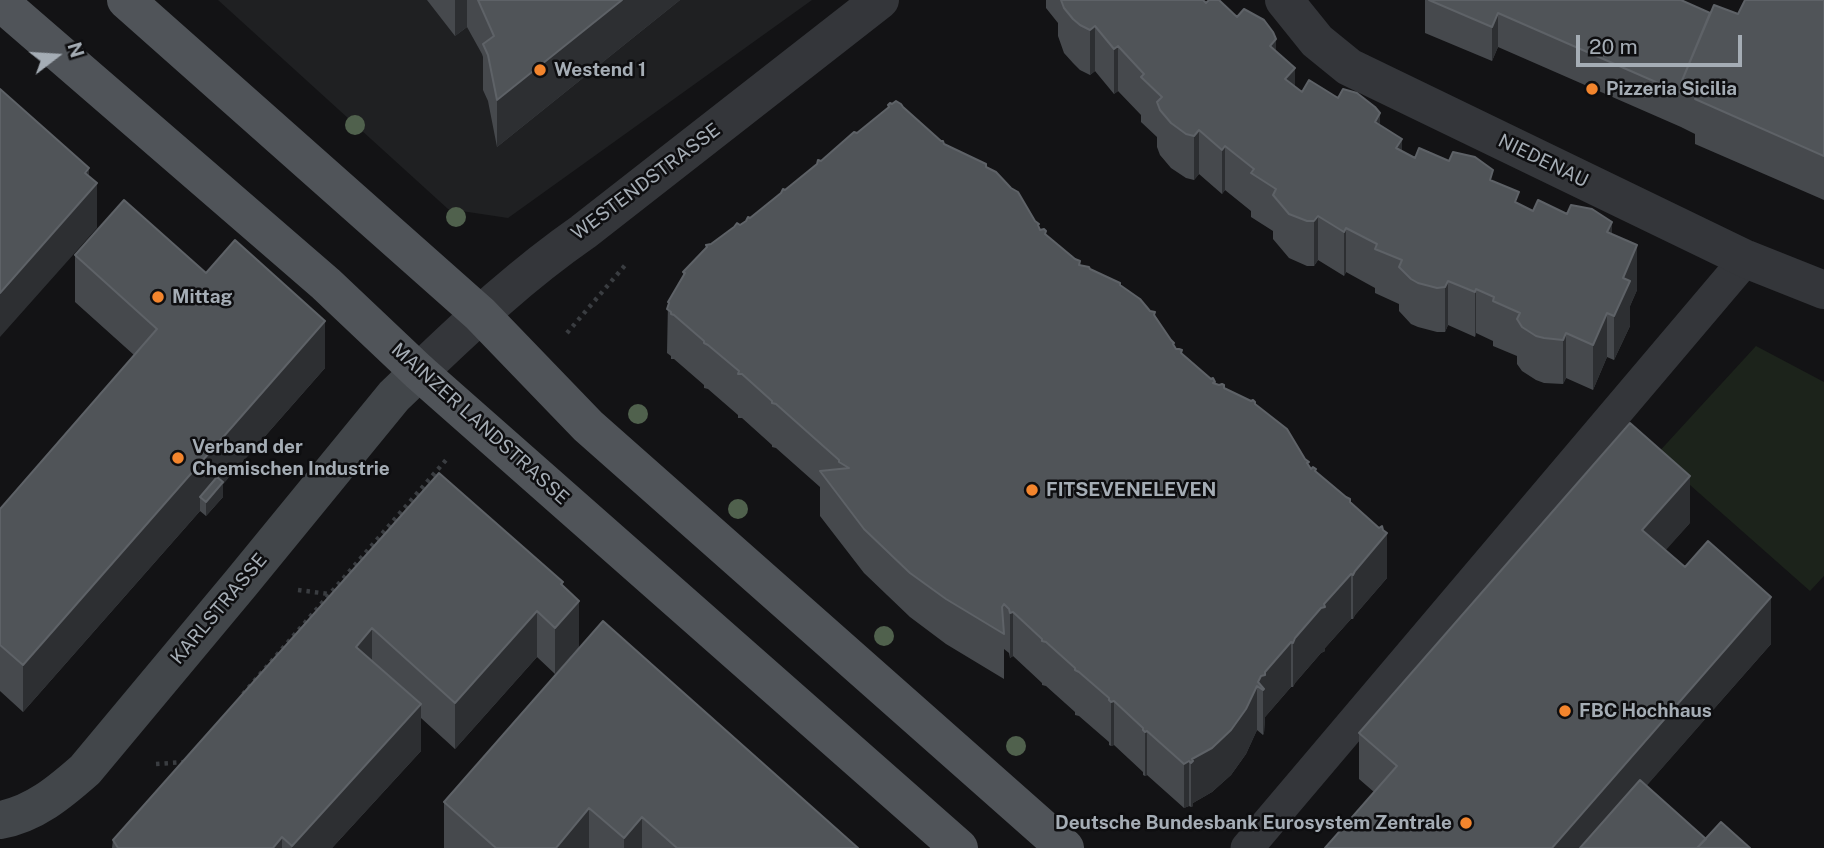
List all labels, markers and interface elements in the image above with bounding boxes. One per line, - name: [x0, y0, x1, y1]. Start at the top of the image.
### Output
- north arrow: [21, 21, 91, 91]
- scale bar: [1579, 21, 1745, 65]
- text: 20 m: [1589, 34, 1638, 59]
- text: N: [63, 40, 89, 60]
- place label: Westend 1: [554, 59, 646, 81]
- marker: Westend 1: [532, 62, 548, 78]
- place label: Pizzeria Sicilia: [1606, 78, 1737, 100]
- marker: Pizzeria Sicilia: [1584, 81, 1600, 97]
- street label: WESTENDSTRASSE: [567, 119, 725, 245]
- street label: NIEDENAU: [1494, 129, 1592, 193]
- place label: Mittag: [172, 286, 232, 308]
- marker: Mittag: [150, 289, 166, 305]
- street label: MAINZER LANDSTRASSE: [387, 338, 573, 510]
- place label: Verband der Chemischen Industrie: [192, 436, 390, 480]
- marker: Verband der Chemischen Industrie: [170, 450, 186, 466]
- place label: FITSEVENELEVEN: [1046, 479, 1216, 501]
- marker: FITSEVENELEVEN: [1024, 482, 1040, 498]
- street label: KARLSTRASSE: [166, 549, 272, 669]
- place label: FBC Hochhaus: [1579, 700, 1712, 722]
- marker: FBC Hochhaus: [1557, 703, 1573, 719]
- place label: Deutsche Bundesbank Eurosystem Zentrale: [1055, 812, 1452, 834]
- marker: Deutsche Bundesbank Eurosystem Zentrale: [1458, 815, 1474, 831]

